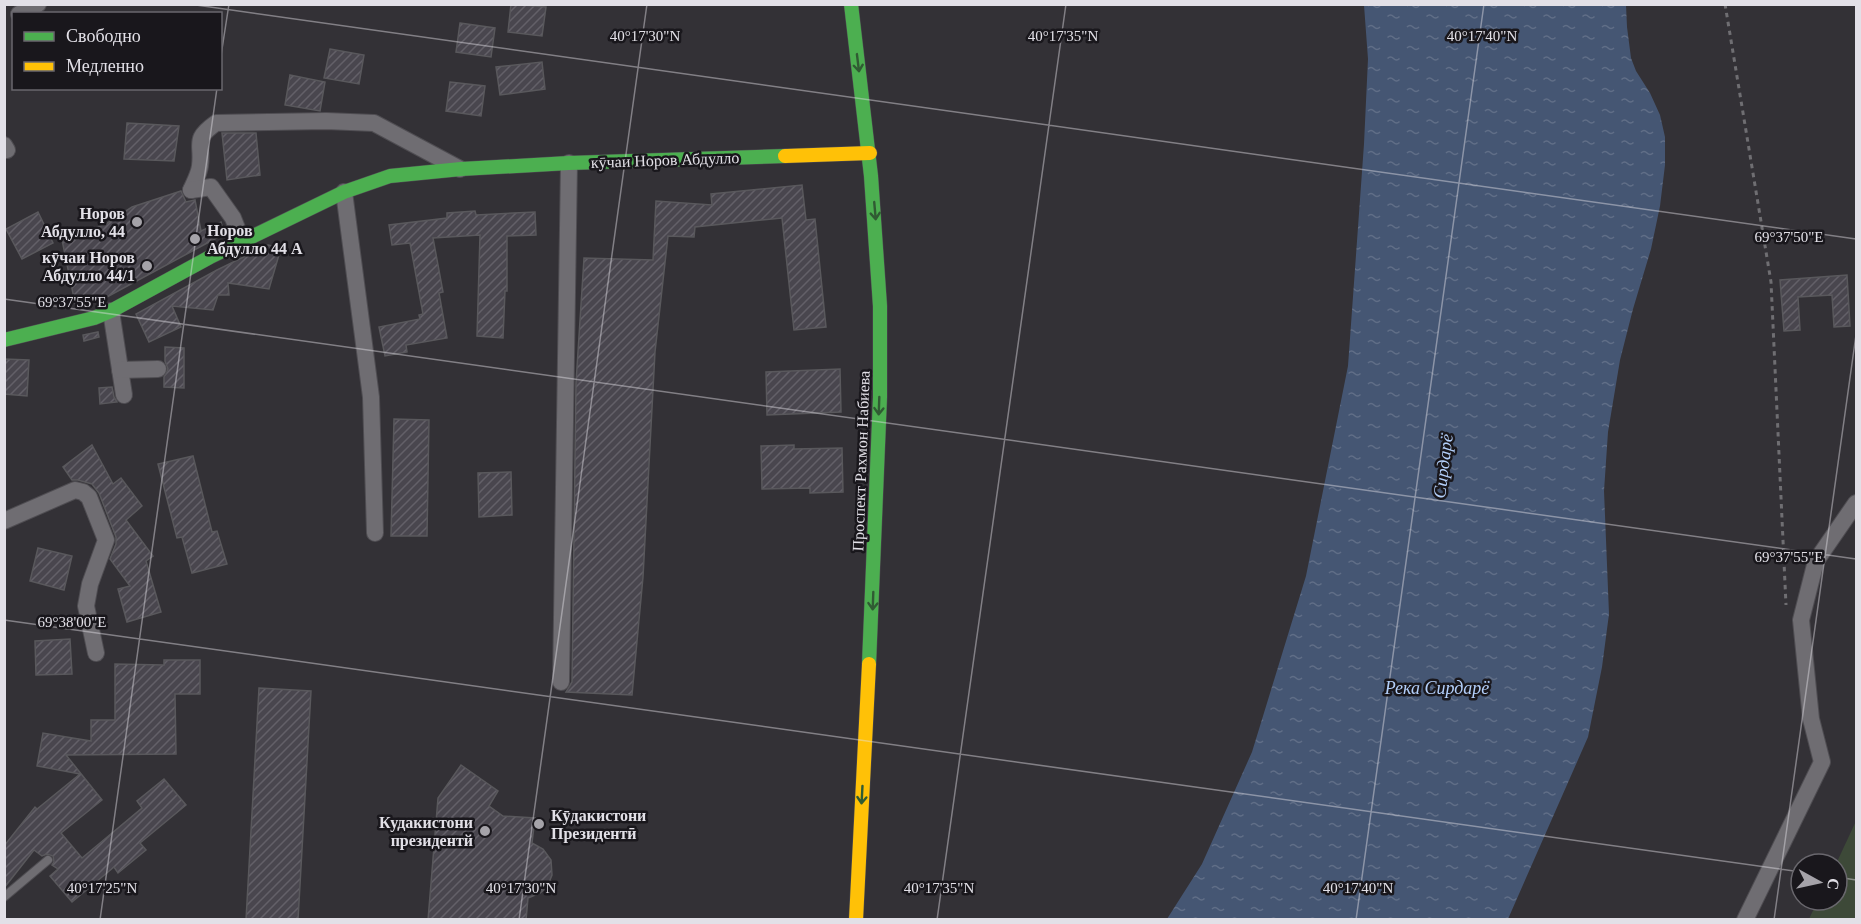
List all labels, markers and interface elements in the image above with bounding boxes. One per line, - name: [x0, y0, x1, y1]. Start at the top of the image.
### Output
- legend: [12, 12, 222, 90]
- text: Свободно: [66, 26, 141, 46]
- text: 40°17'30"N: [610, 28, 680, 44]
- text: 40°17'35"N: [1028, 28, 1098, 44]
- text: 40°17'40"N: [1447, 28, 1517, 44]
- one-way arrow: [853, 52, 864, 72]
- text: Медленно: [66, 56, 144, 76]
- street label: кӯчаи Норов Абдулло: [591, 149, 740, 172]
- one-way arrow: [870, 201, 881, 221]
- place label: Норов Абдулло, 44: [41, 205, 125, 241]
- marker: Норов Абдулло, 44: [130, 215, 144, 229]
- place label: Норов Абдулло 44 А: [207, 222, 303, 258]
- text: 69°37'50"E: [1755, 229, 1824, 245]
- marker: Норов Абдулло 44 А: [188, 232, 202, 246]
- place label: кӯчаи Норов Абдулло 44/1: [42, 249, 135, 285]
- marker: кӯчаи Норов Абдулло 44/1: [140, 259, 154, 273]
- text: 69°37'55"E: [38, 294, 107, 310]
- street label: Проспект Рахмон Набиева: [849, 370, 874, 552]
- one-way arrow: [873, 395, 885, 415]
- water label: Сирдарё: [1429, 432, 1457, 499]
- text: 69°37'55"E: [1755, 549, 1824, 565]
- one-way arrow: [867, 590, 878, 610]
- text: 69°38'00"E: [38, 614, 107, 630]
- water label: Река Сирдарё: [1384, 678, 1490, 698]
- one-way arrow: [856, 785, 867, 805]
- place label: Кӯдакистони Президентӣ: [551, 807, 646, 843]
- place label: Кудакистони президентй: [379, 814, 473, 850]
- marker: Кӯдакистони Президентӣ: [532, 817, 546, 831]
- marker: Кудакистони президентй: [478, 824, 492, 838]
- north arrow: [1789, 852, 1849, 912]
- text: С: [1824, 877, 1843, 891]
- text: 40°17'25"N: [67, 880, 137, 896]
- text: 40°17'30"N: [486, 880, 556, 896]
- text: 40°17'35"N: [904, 880, 974, 896]
- text: 40°17'40"N: [1323, 880, 1393, 896]

